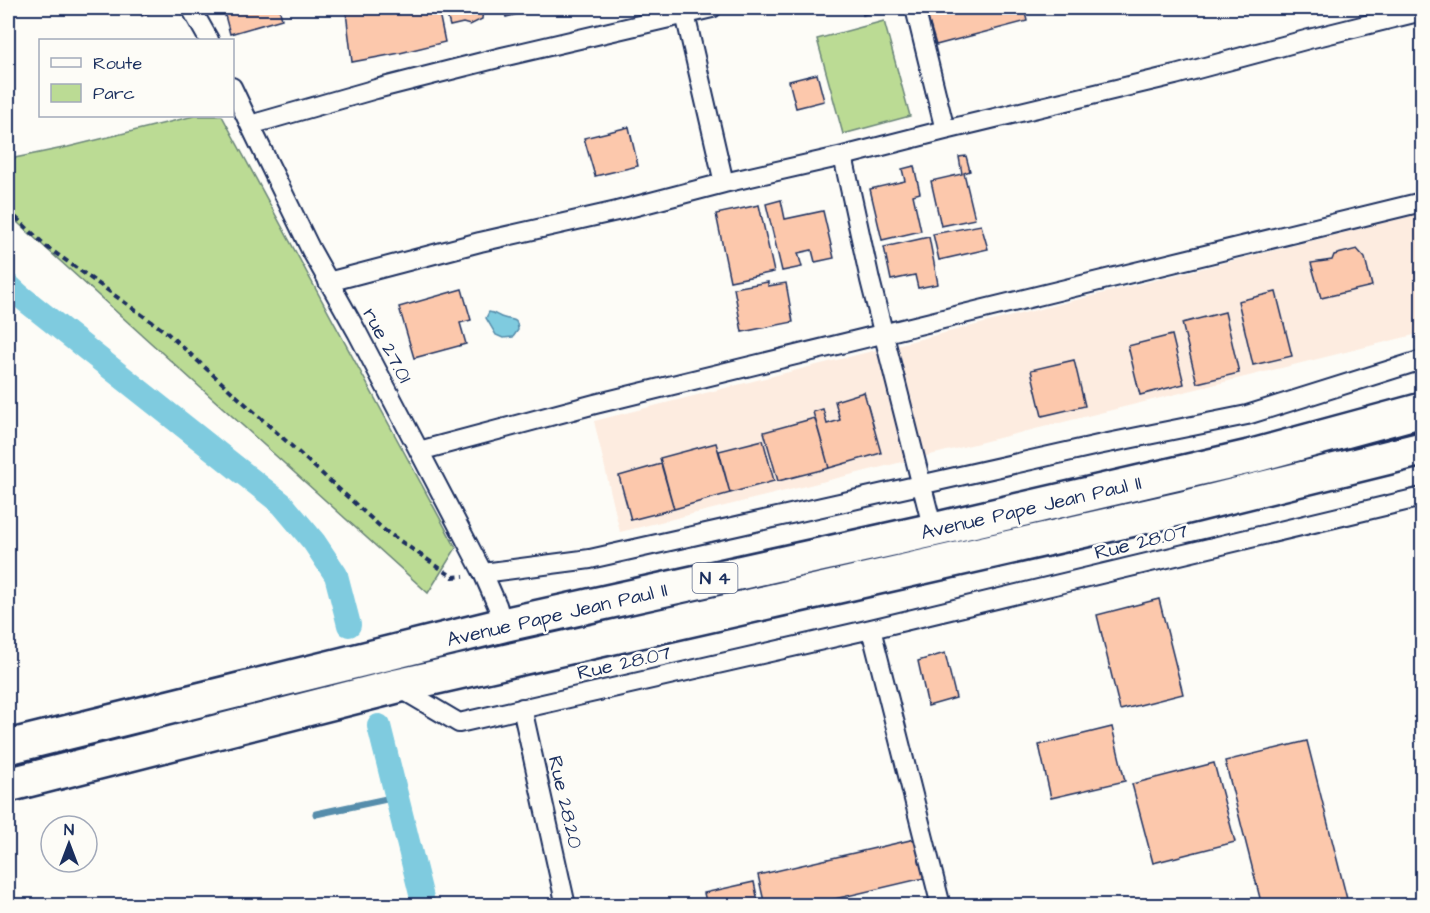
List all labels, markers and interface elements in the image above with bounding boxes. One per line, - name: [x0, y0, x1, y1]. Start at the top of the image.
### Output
- legend: [39, 39, 234, 117]
- text: Route: [93, 51, 142, 76]
- text: Parc: [93, 81, 135, 106]
- street label: rue 27.01: [356, 303, 419, 389]
- street label: Avenue Pape Jean Paul II: [918, 469, 1144, 547]
- street label: Rue 28.07: [1092, 517, 1191, 567]
- road number: N 4: [692, 563, 738, 593]
- street label: Avenue Pape Jean Paul II: [444, 576, 670, 654]
- street label: Rue 28.07: [575, 639, 674, 687]
- street label: Rue 28.20: [541, 753, 589, 852]
- north arrow: [39, 814, 99, 874]
- text: N: [64, 819, 74, 841]

